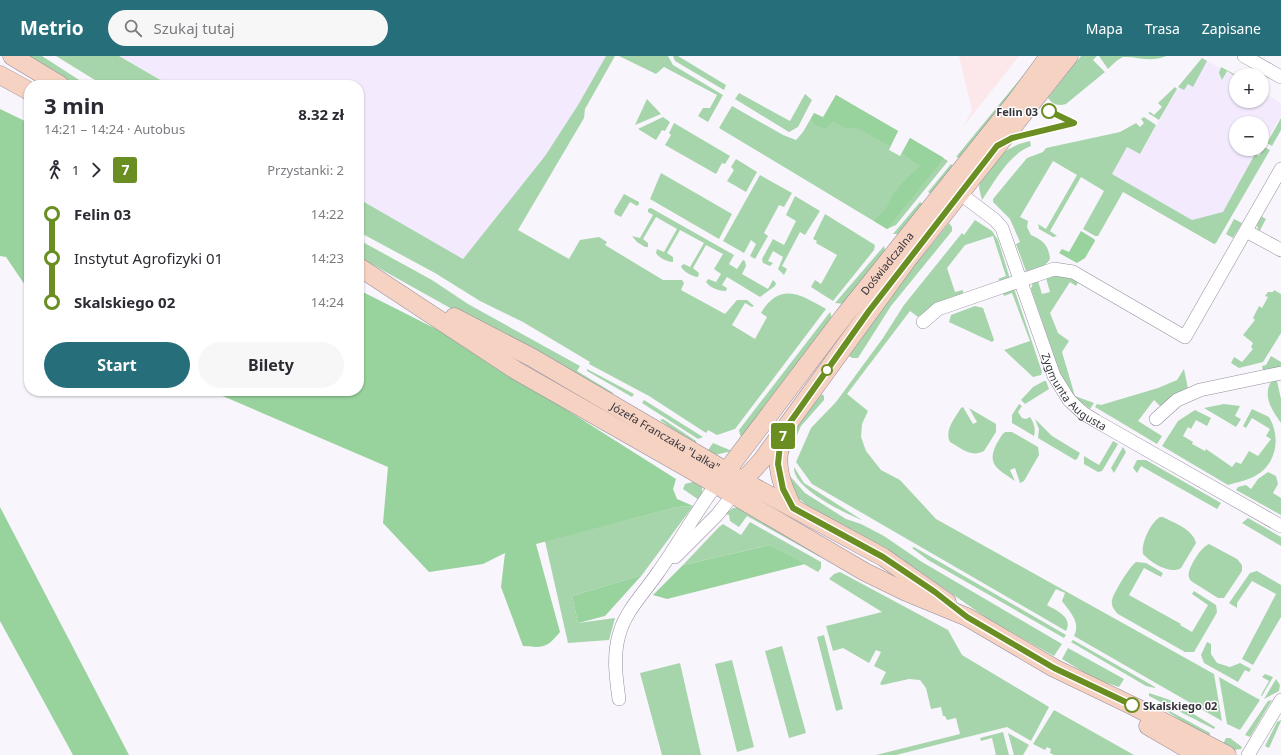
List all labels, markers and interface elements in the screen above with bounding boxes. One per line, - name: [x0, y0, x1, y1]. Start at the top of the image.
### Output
- search box: [108, 10, 388, 46]
- text: Metrio: [20, 15, 84, 41]
- icon: search: [122, 17, 144, 39]
- text: Szukaj tutaj: [154, 18, 235, 38]
- text: Mapa: [1086, 19, 1123, 38]
- text: Trasa: [1145, 19, 1180, 38]
- text: Zapisane: [1202, 19, 1261, 38]
- map controls: [1229, 68, 1269, 156]
- button: +: [1229, 68, 1269, 108]
- text: 3 min: [44, 90, 105, 120]
- marker: Felin 03: [1041, 103, 1057, 119]
- text: 8.32 zł: [298, 104, 344, 124]
- place label: Felin 03: [996, 104, 1038, 119]
- button: −: [1229, 116, 1269, 156]
- text: 14:21 – 14:24 · Autobus: [44, 120, 185, 138]
- icon: walk: [44, 159, 66, 181]
- icon: forward: [85, 159, 107, 181]
- text: 7: [121, 160, 129, 179]
- text: 1: [72, 161, 79, 179]
- text: Przystanki: 2: [267, 161, 344, 179]
- text: Felin 03: [74, 204, 131, 224]
- text: 14:22: [311, 205, 344, 223]
- street label: Doświadczalna: [857, 228, 916, 298]
- text: Instytut Agrofizyki 01: [74, 248, 223, 268]
- text: 14:23: [311, 249, 344, 267]
- text: Skalskiego 02: [74, 292, 175, 312]
- text: 14:24: [311, 293, 344, 311]
- button: Start: [44, 342, 190, 388]
- button: Bilety: [198, 342, 344, 388]
- street label: Zygmunta Augusta: [1039, 351, 1110, 433]
- unlabelled marker: [821, 364, 833, 376]
- street label: Józefa Franczaka "Lalka": [608, 398, 723, 474]
- line badge: 7: [770, 423, 796, 449]
- text: 7: [779, 426, 787, 445]
- marker: Skalskiego 02: [1124, 697, 1140, 713]
- place label: Skalskiego 02: [1143, 698, 1217, 713]

